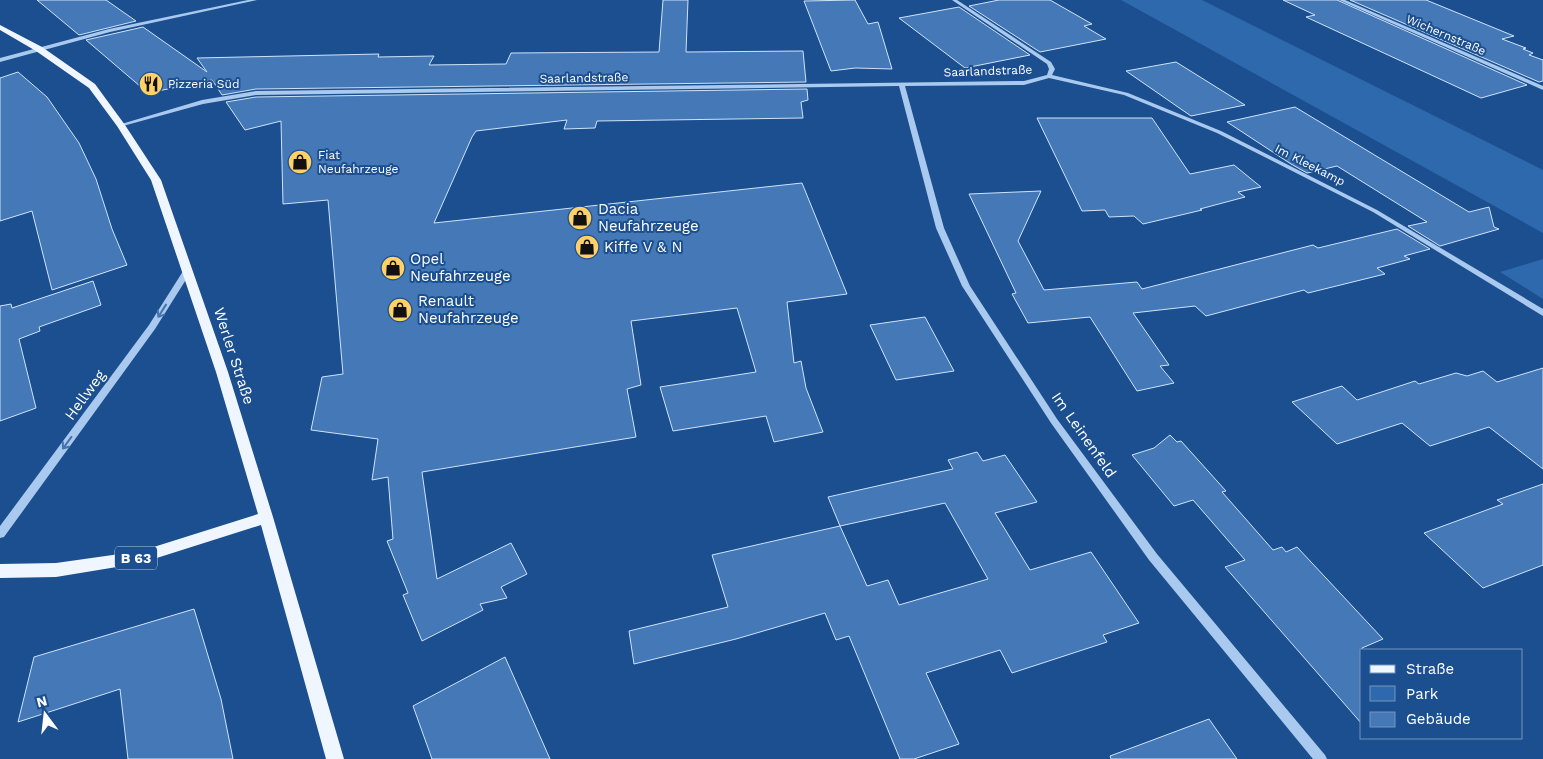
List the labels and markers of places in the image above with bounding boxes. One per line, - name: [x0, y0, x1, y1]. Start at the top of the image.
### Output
- restaurant icon: Pizzeria Süd: [138, 71, 164, 97]
- place label: Pizzeria Süd: [168, 77, 239, 91]
- place label: Fiat Neufahrzeuge: [318, 148, 399, 176]
- shop icon: Fiat Neufahrzeuge: [287, 149, 313, 175]
- place label: Dacia Neufahrzeuge: [598, 200, 699, 235]
- shop icon: Dacia Neufahrzeuge: [567, 205, 593, 231]
- shop icon: Kiffe V & N: [574, 234, 600, 260]
- place label: Kiffe V & N: [604, 238, 682, 256]
- place label: Opel Neufahrzeuge: [410, 250, 511, 285]
- shop icon: Opel Neufahrzeuge: [380, 255, 406, 281]
- place label: Renault Neufahrzeuge: [418, 292, 519, 327]
- shop icon: Renault Neufahrzeuge: [387, 297, 413, 323]

